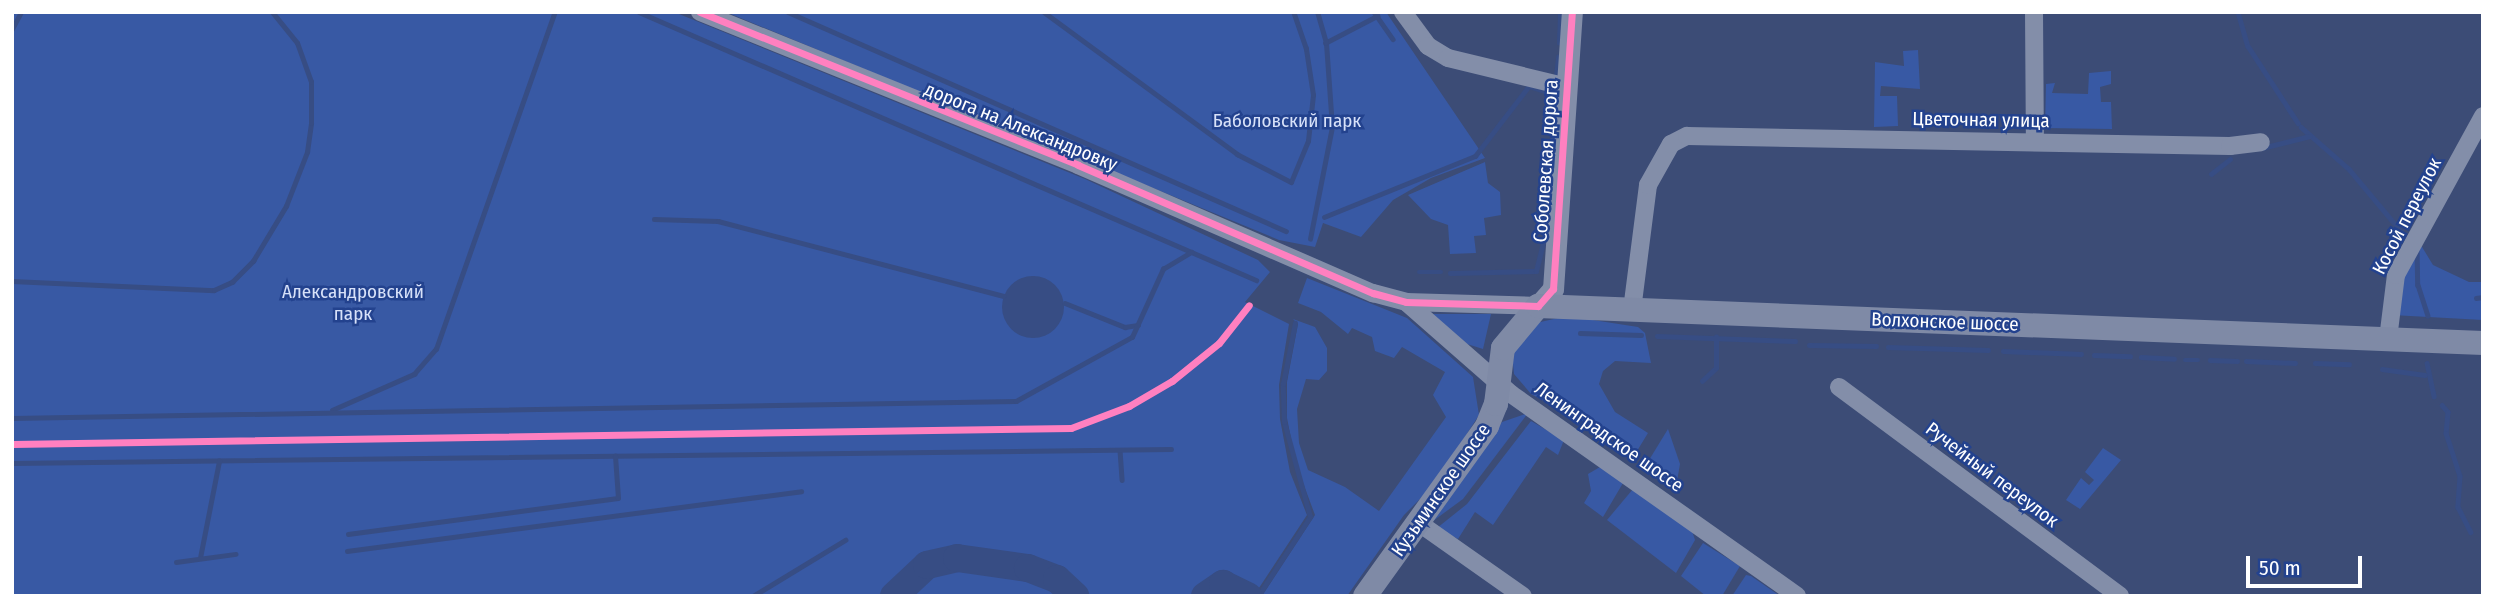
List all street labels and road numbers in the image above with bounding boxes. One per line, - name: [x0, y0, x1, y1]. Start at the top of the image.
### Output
- street label: дорога на Александровку: [921, 78, 1121, 176]
- street label: Соболевская дорога: [1529, 79, 1563, 243]
- street label: Цветочная улица: [1912, 107, 2050, 133]
- street label: Косой переулок: [2368, 154, 2446, 278]
- street label: Волхонское шоссе: [1871, 308, 2019, 336]
- street label: Ленинградское шоссе: [1530, 377, 1688, 497]
- street label: Ручейный переулок: [1921, 418, 2063, 532]
- street label: Кузьминское шоссе: [1387, 419, 1495, 561]

